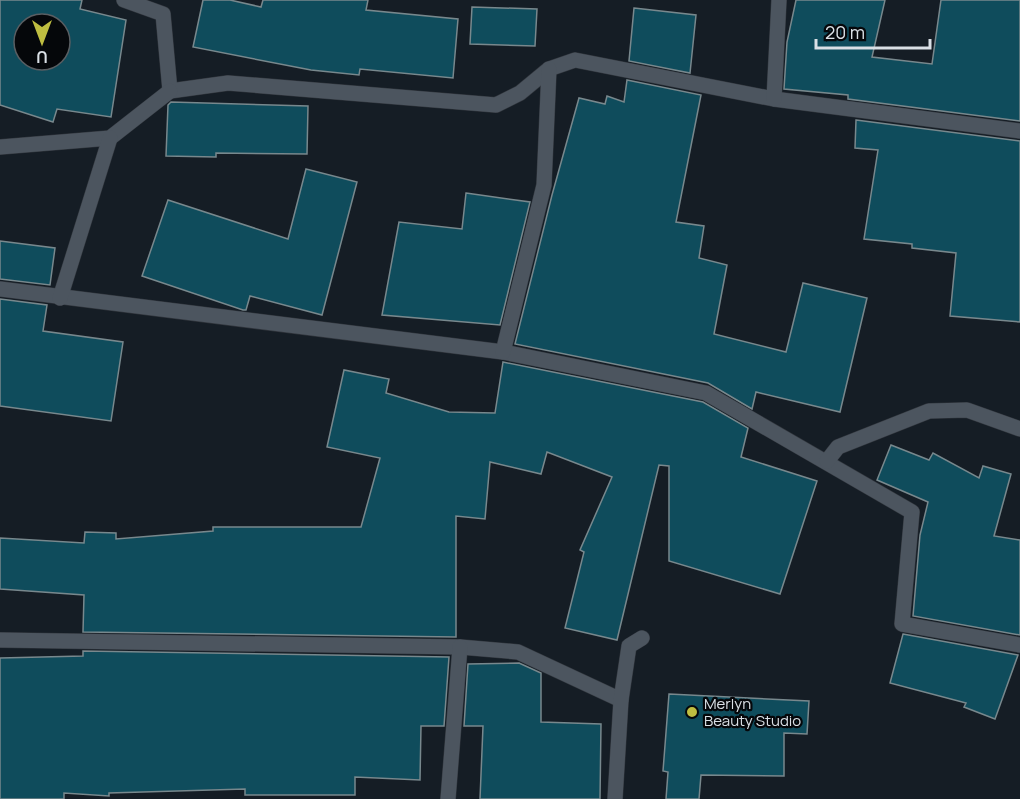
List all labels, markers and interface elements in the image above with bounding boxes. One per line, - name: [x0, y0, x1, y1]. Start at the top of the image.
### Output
- north arrow: [12, 12, 72, 72]
- scale bar: [816, 12, 930, 50]
- text: 20 m: [825, 20, 865, 44]
- text: U: [36, 46, 48, 68]
- place label: Merlyn Beauty Studio: [704, 693, 801, 731]
- marker: Merlyn Beauty Studio: [685, 705, 699, 719]

